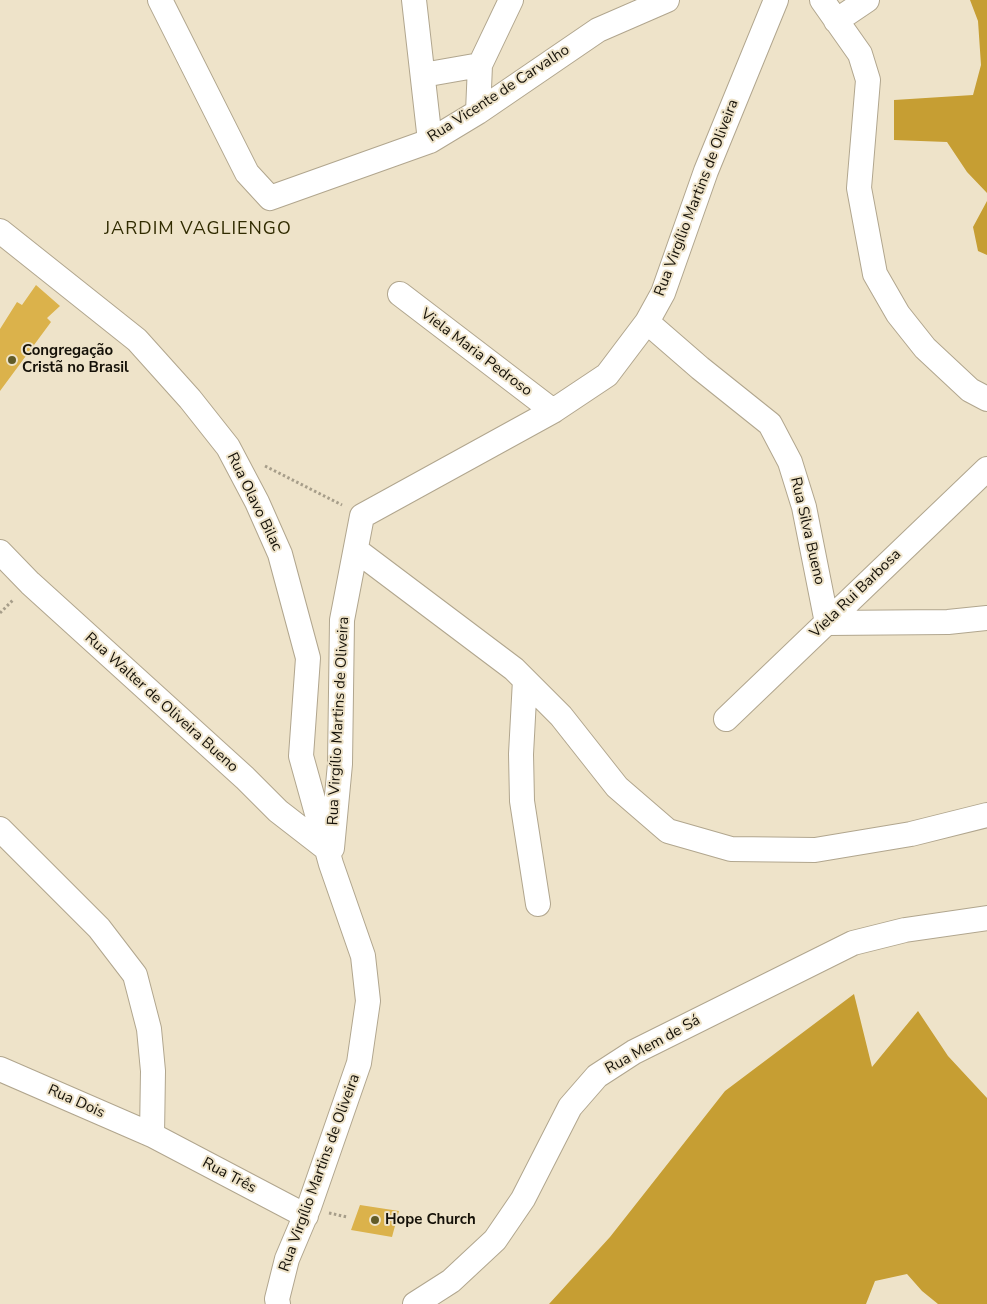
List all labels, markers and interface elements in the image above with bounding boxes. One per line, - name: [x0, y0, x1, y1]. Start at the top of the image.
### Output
- street label: Rua Vicente de Carvalho: [425, 41, 573, 147]
- street label: Rua Virgílio Martins de Oliveira: [651, 97, 743, 299]
- district label: JARDIM VAGLIENGO: [102, 219, 294, 241]
- street label: Viela Maria Pedroso: [417, 305, 535, 401]
- place label: Congregação Cristã no Brasil: [22, 342, 129, 377]
- marker: Congregação Cristã no Brasil: [6, 354, 18, 366]
- street label: Rua Olavo Bilac: [222, 450, 286, 554]
- street label: Rua Silva Bueno: [786, 475, 828, 587]
- street label: Viela Rui Barbosa: [807, 546, 905, 642]
- street label: Rua Virgílio Martins de Oliveira: [325, 616, 353, 826]
- street label: Rua Walter de Oliveira Bueno: [81, 629, 241, 777]
- street label: Rua Mem de Sá: [602, 1012, 704, 1078]
- street label: Rua Virgílio Martins de Oliveira: [276, 1072, 364, 1274]
- street label: Rua Dois: [45, 1081, 107, 1123]
- street label: Rua Três: [199, 1154, 259, 1198]
- place label: Hope Church: [385, 1211, 476, 1229]
- marker: Hope Church: [369, 1214, 381, 1226]

